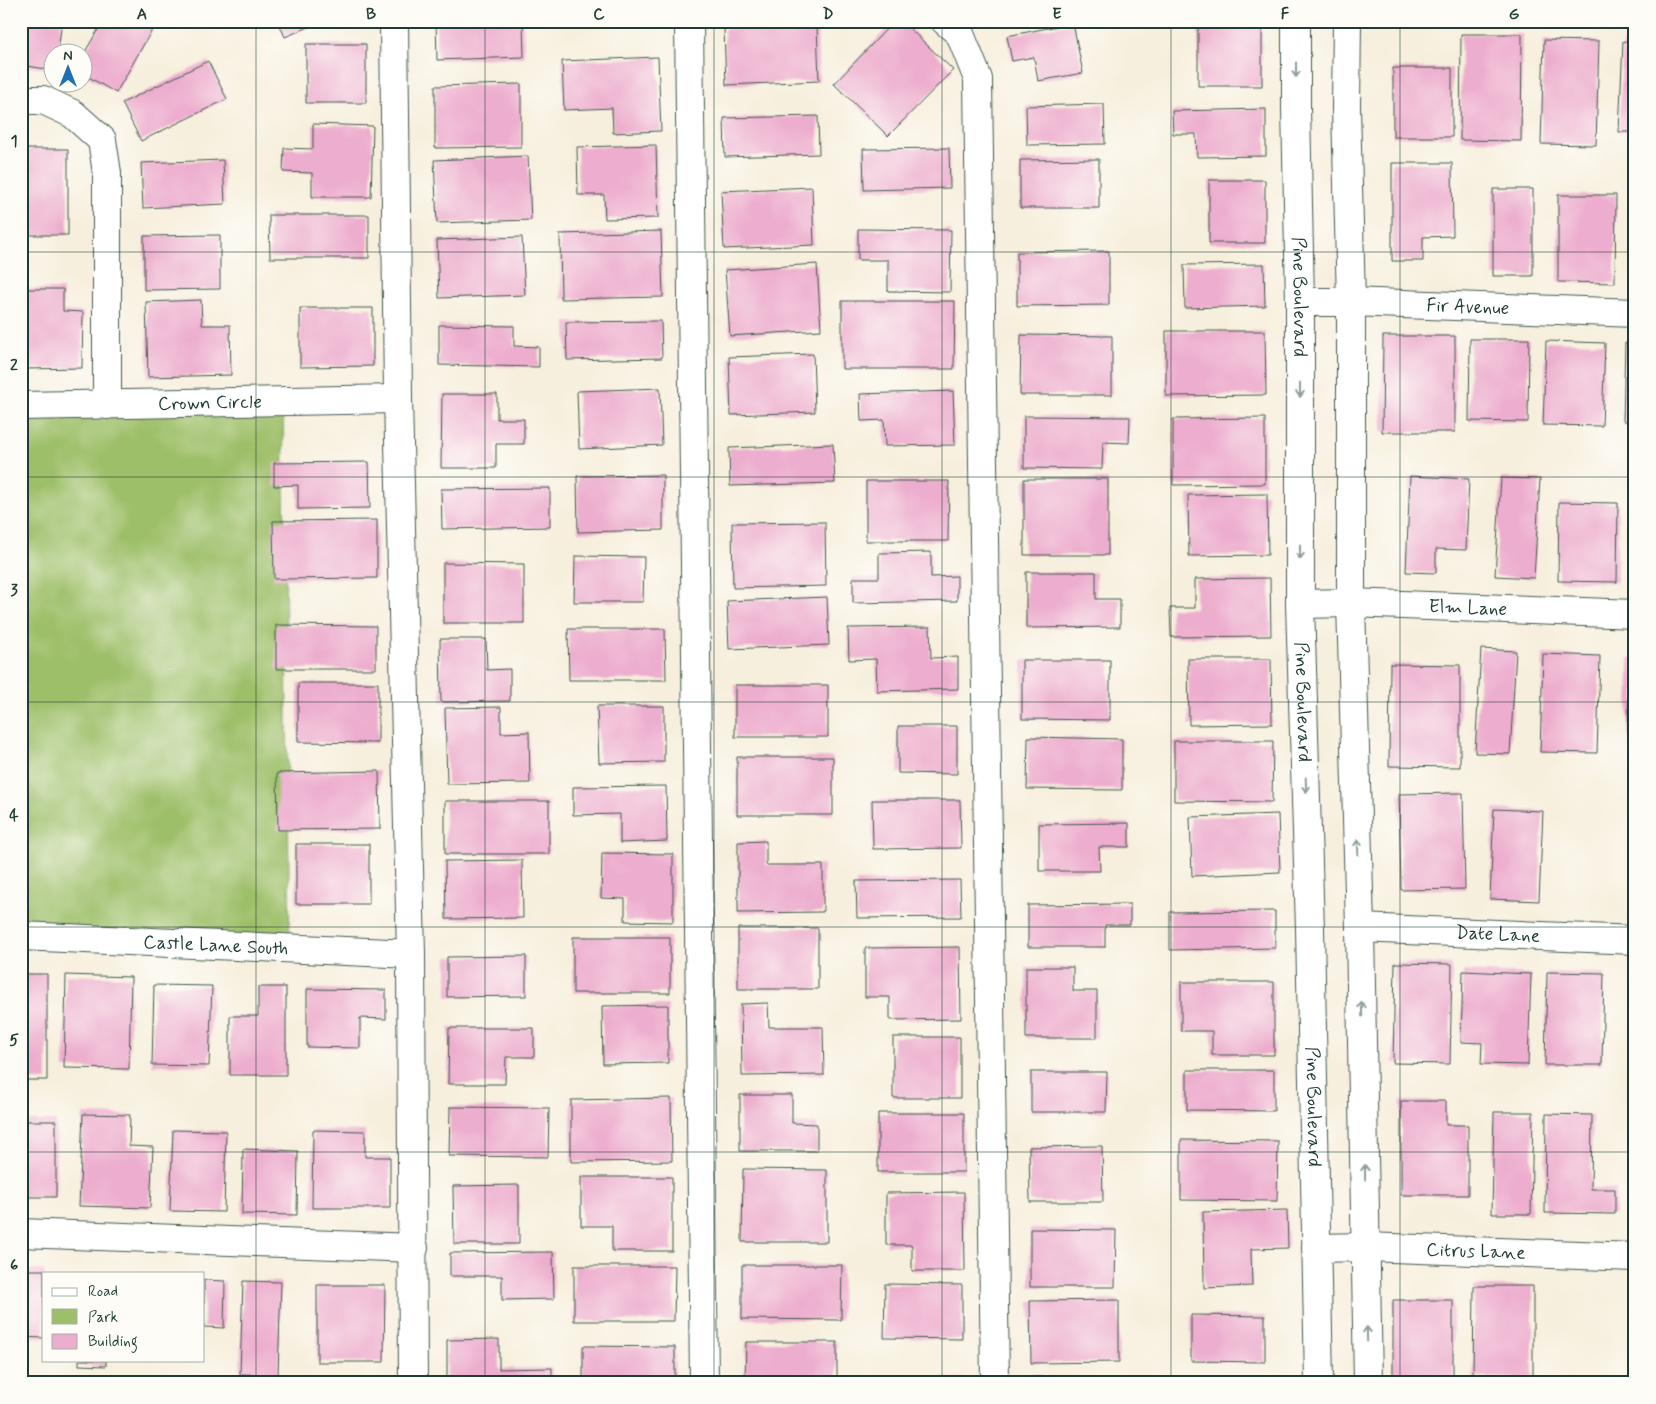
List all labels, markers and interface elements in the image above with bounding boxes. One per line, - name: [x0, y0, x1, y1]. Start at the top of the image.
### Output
- text: A: [137, 4, 147, 25]
- text: B: [366, 4, 376, 25]
- text: C: [593, 4, 605, 25]
- text: D: [822, 4, 834, 25]
- text: E: [1052, 4, 1062, 25]
- text: F: [1281, 4, 1290, 25]
- text: G: [1509, 4, 1520, 25]
- north arrow: [42, 42, 92, 92]
- text: N: [63, 47, 73, 65]
- one-way arrow: [1291, 62, 1301, 78]
- text: 1: [10, 131, 18, 152]
- street label: Pine Boulevard: [1286, 237, 1313, 357]
- street label: Fir Avenue: [1426, 292, 1510, 321]
- text: 2: [10, 355, 18, 376]
- one-way arrow: [1295, 382, 1305, 398]
- street label: Crown Circle: [158, 389, 262, 416]
- one-way arrow: [1295, 544, 1305, 560]
- text: 3: [10, 580, 18, 601]
- street label: Elm Lane: [1428, 594, 1508, 622]
- street label: Pine Boulevard: [1289, 642, 1317, 762]
- one-way arrow: [1301, 776, 1311, 793]
- text: 4: [9, 805, 19, 826]
- one-way arrow: [1353, 839, 1363, 855]
- street label: Date Lane: [1455, 920, 1541, 948]
- street label: Castle Lane South: [143, 929, 289, 961]
- one-way arrow: [1357, 1001, 1367, 1018]
- text: 5: [9, 1030, 19, 1051]
- street label: Pine Boulevard: [1300, 1046, 1327, 1167]
- one-way arrow: [1360, 1164, 1370, 1180]
- street label: Citrus Lane: [1426, 1237, 1526, 1265]
- text: 6: [10, 1255, 18, 1276]
- legend: [42, 1272, 205, 1362]
- text: Road: [88, 1282, 118, 1302]
- text: Park: [88, 1308, 118, 1328]
- one-way arrow: [1363, 1326, 1372, 1342]
- text: Building: [88, 1332, 138, 1353]

